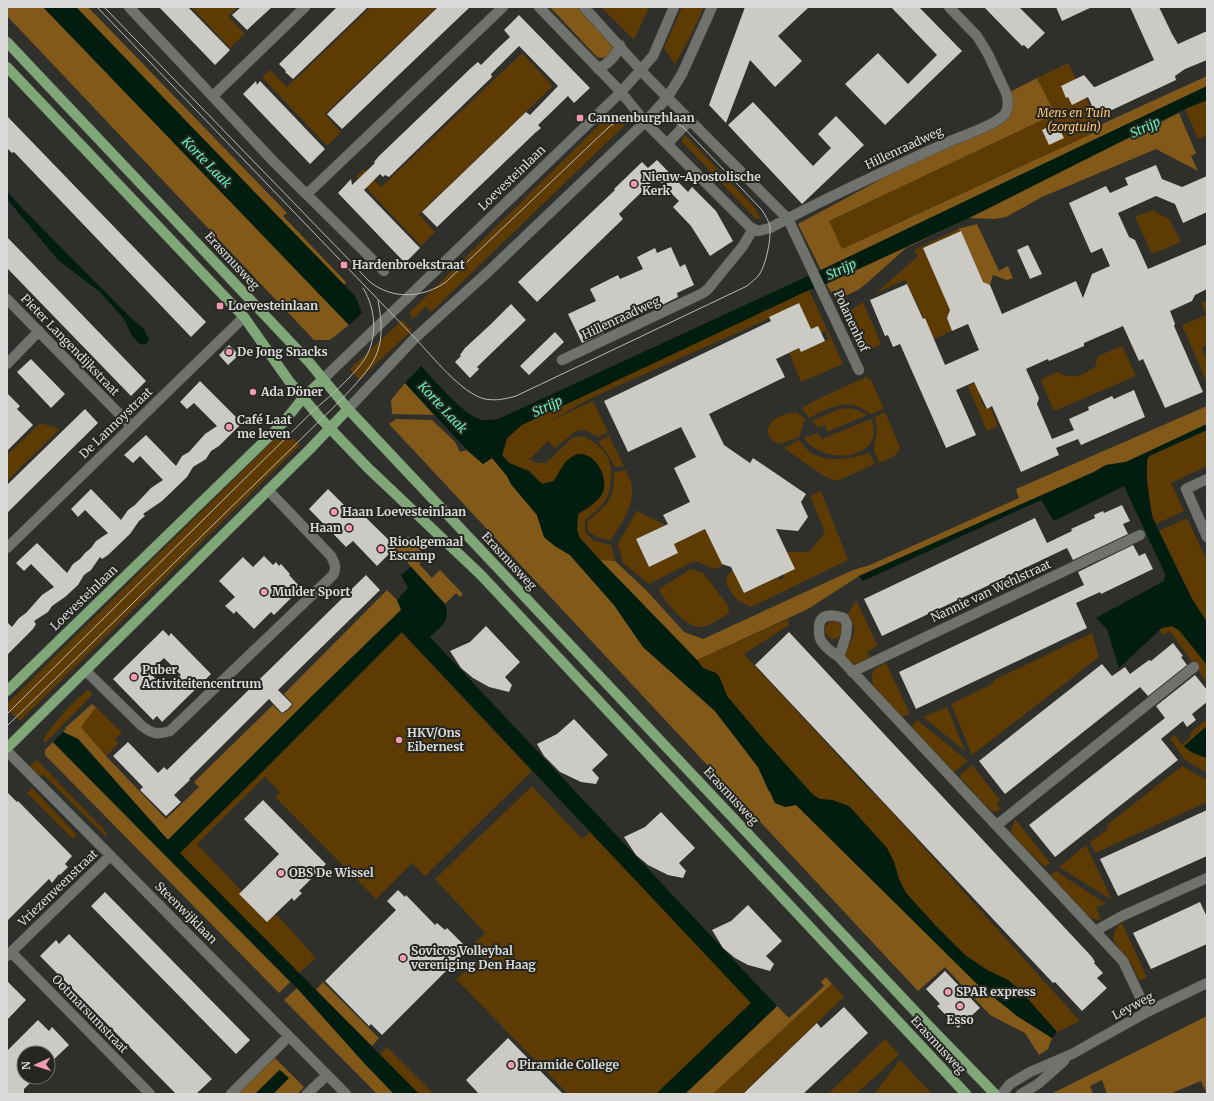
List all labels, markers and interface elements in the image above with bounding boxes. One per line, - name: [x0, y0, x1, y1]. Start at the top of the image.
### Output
- park label: Mens en Tuin (zorgtuin): [1036, 105, 1111, 134]
- place label: Cannenburghlaan: [588, 110, 695, 125]
- marker: Cannenburghlaan: [575, 113, 585, 123]
- water label: Strijp: [1127, 113, 1163, 142]
- street label: Hillenraadweg: [862, 123, 946, 172]
- water label: Korte Laak: [177, 133, 235, 191]
- street label: Loevesteinlaan: [475, 142, 548, 213]
- place label: Nieuw-Apostolische Kerk: [642, 169, 761, 198]
- marker: Nieuw-Apostolische Kerk: [629, 179, 639, 189]
- street label: Erasmusweg: [202, 229, 264, 293]
- water label: Strijp: [823, 255, 859, 284]
- place label: Hardenbroekstraat: [352, 257, 465, 272]
- marker: Hardenbroekstraat: [339, 260, 349, 270]
- street label: Polanenhof: [831, 288, 872, 354]
- street label: Pieter Langendijkstraat: [18, 291, 123, 399]
- street label: Hillenraadweg: [579, 293, 663, 342]
- place label: Loevesteinlaan: [228, 298, 318, 313]
- marker: Loevesteinlaan: [215, 301, 225, 311]
- place label: De Jong Snacks: [237, 344, 328, 359]
- marker: De Jong Snacks: [224, 347, 234, 357]
- water label: Korte Laak: [414, 377, 471, 437]
- street label: De Lannoystraat: [76, 384, 156, 461]
- place label: Ada Döner: [260, 384, 324, 399]
- marker: Ada Döner: [248, 387, 258, 397]
- water label: Strijp: [529, 392, 565, 421]
- place label: Café Laat me leven: [237, 412, 292, 441]
- marker: Café Laat me leven: [224, 422, 234, 432]
- place label: Haan Loevesteinlaan: [342, 504, 466, 519]
- marker: Haan Loevesteinlaan: [329, 507, 339, 517]
- place label: Haan: [310, 520, 341, 535]
- marker: Haan: [344, 523, 354, 533]
- street label: Erasmusweg: [479, 529, 541, 593]
- place label: Rioolgemaal Escamp: [389, 534, 463, 563]
- marker: Rioolgemaal Escamp: [376, 544, 386, 554]
- street label: Nannie van Wehlstraat: [928, 556, 1054, 625]
- street label: Loevesteinlaan: [47, 562, 120, 633]
- place label: Mulder Sport: [272, 584, 351, 599]
- marker: Mulder Sport: [259, 587, 269, 597]
- place label: Puber Activiteitencentrum: [141, 662, 261, 691]
- marker: Puber Activiteitencentrum: [129, 672, 139, 682]
- place label: HKV/Ons Eibernest: [407, 725, 464, 754]
- marker: HKV/Ons Eibernest: [394, 735, 404, 745]
- street label: Erasmusweg: [701, 764, 763, 828]
- street label: Vriezenveenstraat: [14, 846, 101, 930]
- place label: OBS De Wissel: [289, 865, 374, 880]
- marker: OBS De Wissel: [276, 868, 286, 878]
- street label: Steenwijklaan: [152, 878, 221, 947]
- place label: Sovicos Volleybal vereniging Den Haag: [410, 943, 536, 972]
- marker: Sovicos Volleybal vereniging Den Haag: [398, 953, 408, 963]
- street label: Ootmarsumstraat: [49, 971, 132, 1056]
- place label: SPAR express: [956, 984, 1036, 999]
- marker: SPAR express: [943, 987, 953, 997]
- street label: Leyweg: [1109, 988, 1157, 1023]
- marker: Esso: [955, 1001, 965, 1011]
- place label: Esso: [946, 1012, 974, 1027]
- street label: Erasmusweg: [908, 1013, 970, 1077]
- north arrow: [16, 1045, 56, 1085]
- place label: Piramide College: [519, 1057, 620, 1072]
- marker: Piramide College: [506, 1060, 516, 1070]
- text: N: [19, 1061, 33, 1070]

